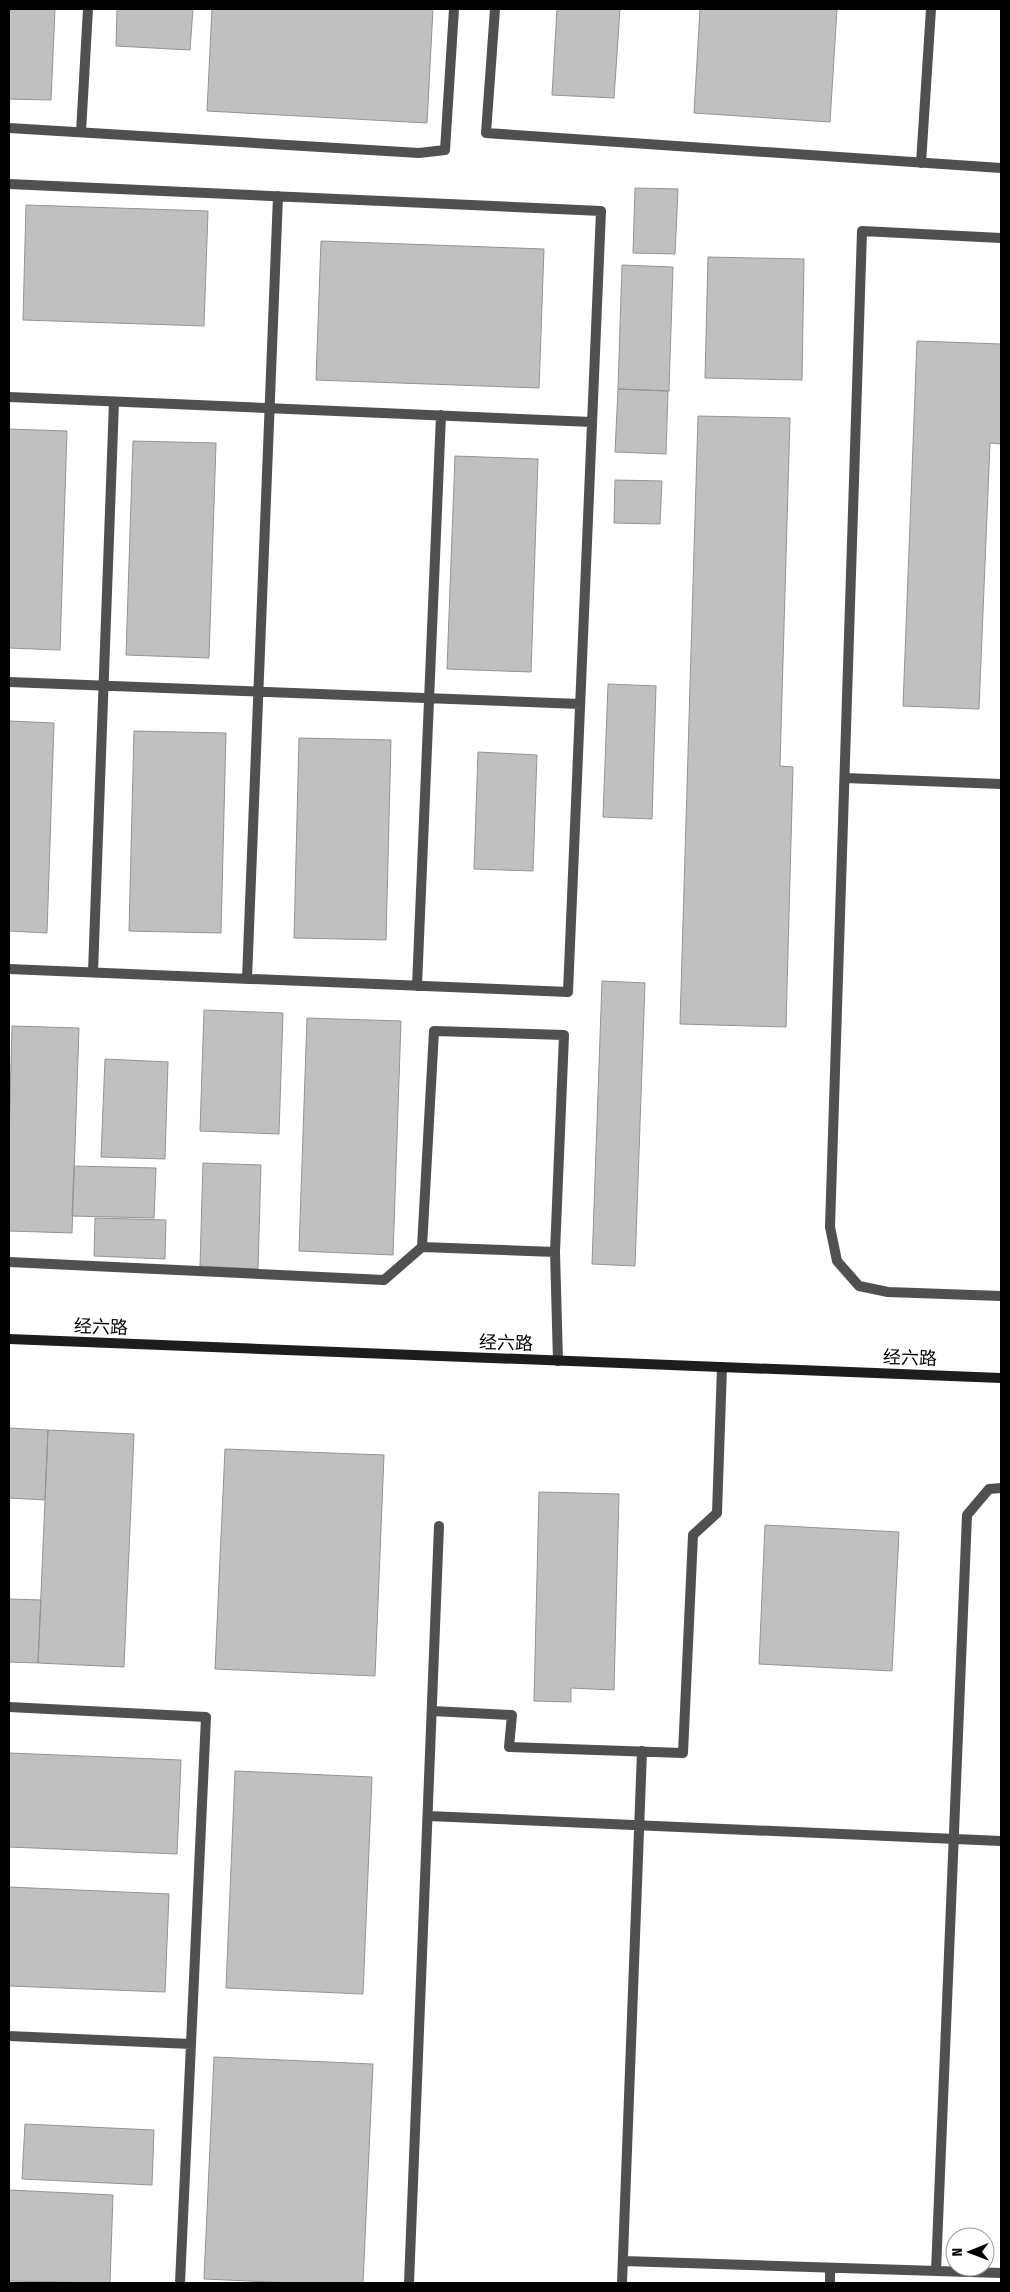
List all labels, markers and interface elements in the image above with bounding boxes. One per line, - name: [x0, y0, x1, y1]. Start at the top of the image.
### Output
- street label: 经六路: [74, 1315, 128, 1339]
- street label: 经六路: [479, 1331, 533, 1355]
- street label: 经六路: [883, 1346, 937, 1370]
- north arrow: [945, 2227, 995, 2277]
- text: N: [949, 2248, 966, 2257]

